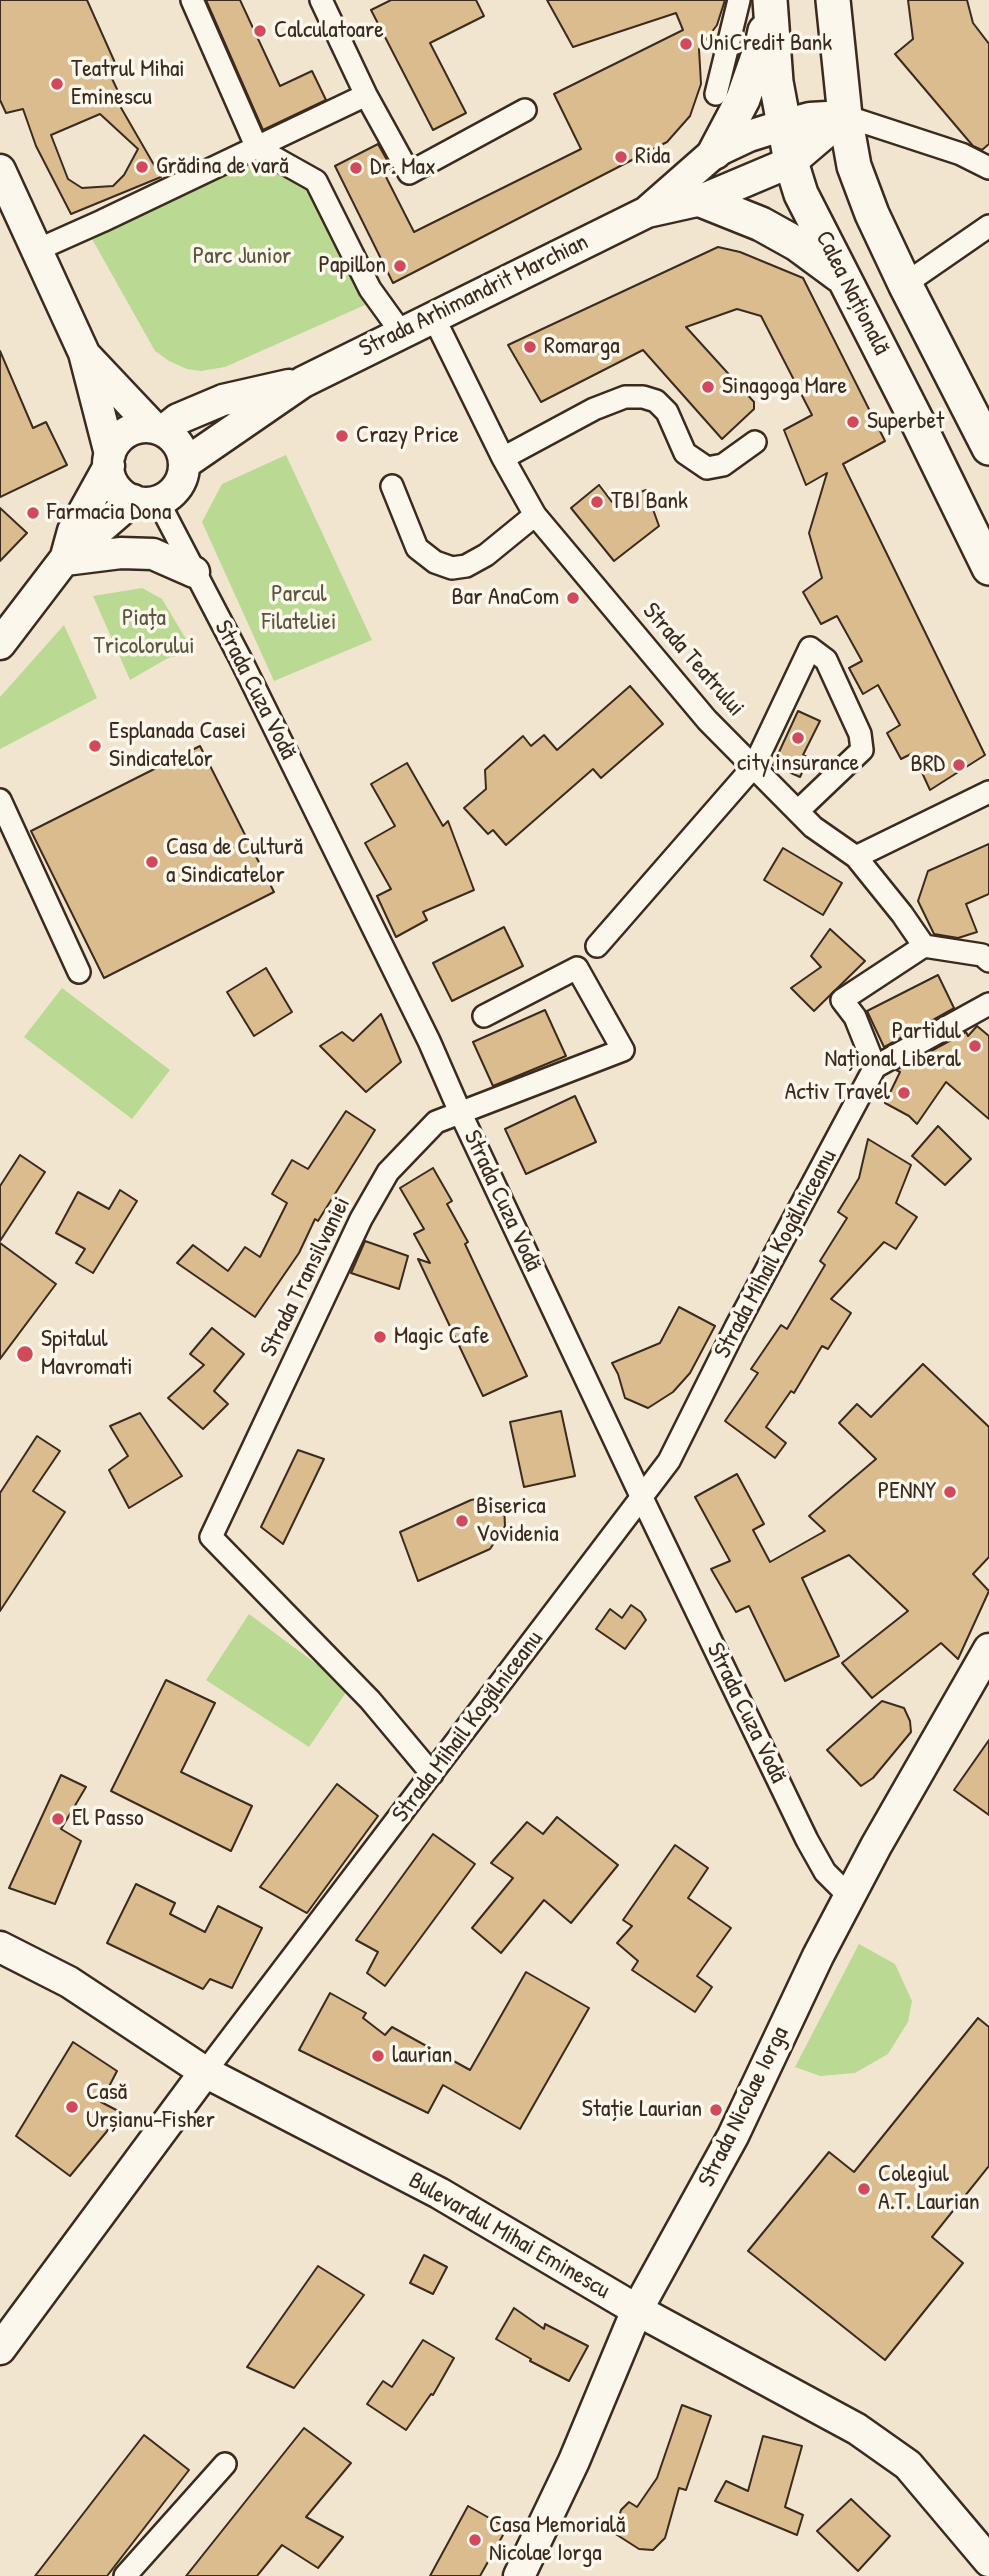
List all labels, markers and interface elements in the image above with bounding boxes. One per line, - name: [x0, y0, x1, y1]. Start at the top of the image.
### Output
- place label: Calculatoare: [274, 17, 384, 45]
- marker: Calculatoare: [252, 23, 268, 39]
- place label: UniCredit Bank: [700, 30, 832, 58]
- marker: UniCredit Bank: [678, 36, 694, 52]
- place label: Teatrul Mihai Eminescu: [71, 56, 185, 112]
- marker: Teatrul Mihai Eminescu: [49, 76, 65, 92]
- place label: Rida: [635, 143, 670, 171]
- marker: Rida: [613, 149, 629, 165]
- place label: Grădina de vară: [156, 153, 289, 181]
- place label: Dr. Max: [370, 154, 436, 182]
- marker: Grădina de vară: [134, 159, 150, 175]
- marker: Dr. Max: [348, 160, 364, 176]
- street label: Calea Națională: [809, 226, 895, 360]
- street label: Strada Arhimandrit Marchian: [355, 228, 593, 364]
- park label: Parc Junior: [193, 243, 291, 271]
- place label: Papillon: [319, 252, 386, 280]
- marker: Papillon: [392, 258, 408, 274]
- place label: Romarga: [544, 333, 620, 361]
- marker: Romarga: [522, 339, 538, 355]
- place label: Sinagoga Mare: [722, 373, 847, 401]
- marker: Sinagoga Mare: [700, 379, 716, 395]
- place label: Superbet: [867, 408, 944, 436]
- marker: Superbet: [845, 414, 861, 430]
- place label: Crazy Price: [356, 422, 459, 450]
- marker: Crazy Price: [334, 428, 350, 444]
- place label: TBI Bank: [611, 488, 688, 516]
- marker: TBI Bank: [589, 494, 605, 510]
- place label: Farmacia Dona: [47, 499, 171, 527]
- marker: Farmacia Dona: [25, 505, 41, 521]
- park label: Parcul Filateliei: [262, 581, 336, 637]
- place label: Bar AnaCom: [452, 584, 559, 612]
- marker: Bar AnaCom: [565, 590, 581, 606]
- street label: Strada Teatrului: [636, 597, 750, 723]
- park label: Piața Tricolorului: [93, 605, 195, 661]
- street label: Strada Cuza Vodă: [208, 616, 302, 764]
- place label: Esplanada Casei Sindicatelor: [109, 718, 246, 774]
- marker: city insurance: [790, 730, 806, 746]
- marker: Esplanada Casei Sindicatelor: [87, 738, 103, 754]
- place label: city insurance: [737, 750, 859, 778]
- place label: BRD: [911, 751, 945, 779]
- marker: BRD: [951, 757, 967, 773]
- place label: Casa de Cultură a Sindicatelor: [166, 834, 303, 890]
- marker: Casa de Cultură a Sindicatelor: [144, 854, 160, 870]
- place label: Partidul Național Liberal: [825, 1018, 961, 1074]
- marker: Partidul Național Liberal: [967, 1038, 983, 1054]
- place label: Activ Travel: [785, 1079, 890, 1107]
- marker: Activ Travel: [896, 1085, 912, 1101]
- street label: Strada Cuza Vodă: [457, 1126, 547, 1276]
- street label: Strada Mihail Kogălniceanu: [709, 1145, 843, 1363]
- street label: Strada Transilvaniei: [255, 1192, 357, 1362]
- place label: Magic Cafe: [394, 1323, 489, 1351]
- place label: Spitalul Mavromati: [41, 1326, 133, 1382]
- marker: Magic Cafe: [372, 1329, 388, 1345]
- marker: Spitalul Mavromati: [15, 1344, 35, 1364]
- place label: PENNY: [878, 1478, 936, 1506]
- marker: PENNY: [942, 1484, 958, 1500]
- place label: Biserica Vovidenia: [476, 1493, 559, 1549]
- marker: Biserica Vovidenia: [454, 1513, 470, 1529]
- street label: Strada Mihail Kogălniceanu: [387, 1626, 549, 1828]
- street label: Strada Cuza Vodă: [700, 1638, 792, 1788]
- place label: El Passo: [72, 1805, 144, 1833]
- marker: El Passo: [50, 1811, 66, 1827]
- street label: Strada Nicolae Iorga: [693, 2022, 795, 2192]
- place label: laurian: [392, 2042, 452, 2070]
- marker: laurian: [370, 2048, 386, 2064]
- place label: Casă Urșianu-Fisher: [86, 2079, 215, 2135]
- place label: Stație Laurian: [582, 2096, 702, 2124]
- marker: Casă Urșianu-Fisher: [64, 2099, 80, 2115]
- marker: Stație Laurian: [708, 2102, 724, 2118]
- place label: Colegiul A.T. Laurian: [878, 2161, 980, 2217]
- street label: Bulevardul Mihai Eminescu: [403, 2167, 615, 2305]
- marker: Colegiul A.T. Laurian: [856, 2181, 872, 2197]
- place label: Casa Memorială Nicolae Iorga: [489, 2512, 625, 2568]
- marker: Casa Memorială Nicolae Iorga: [467, 2532, 483, 2548]

